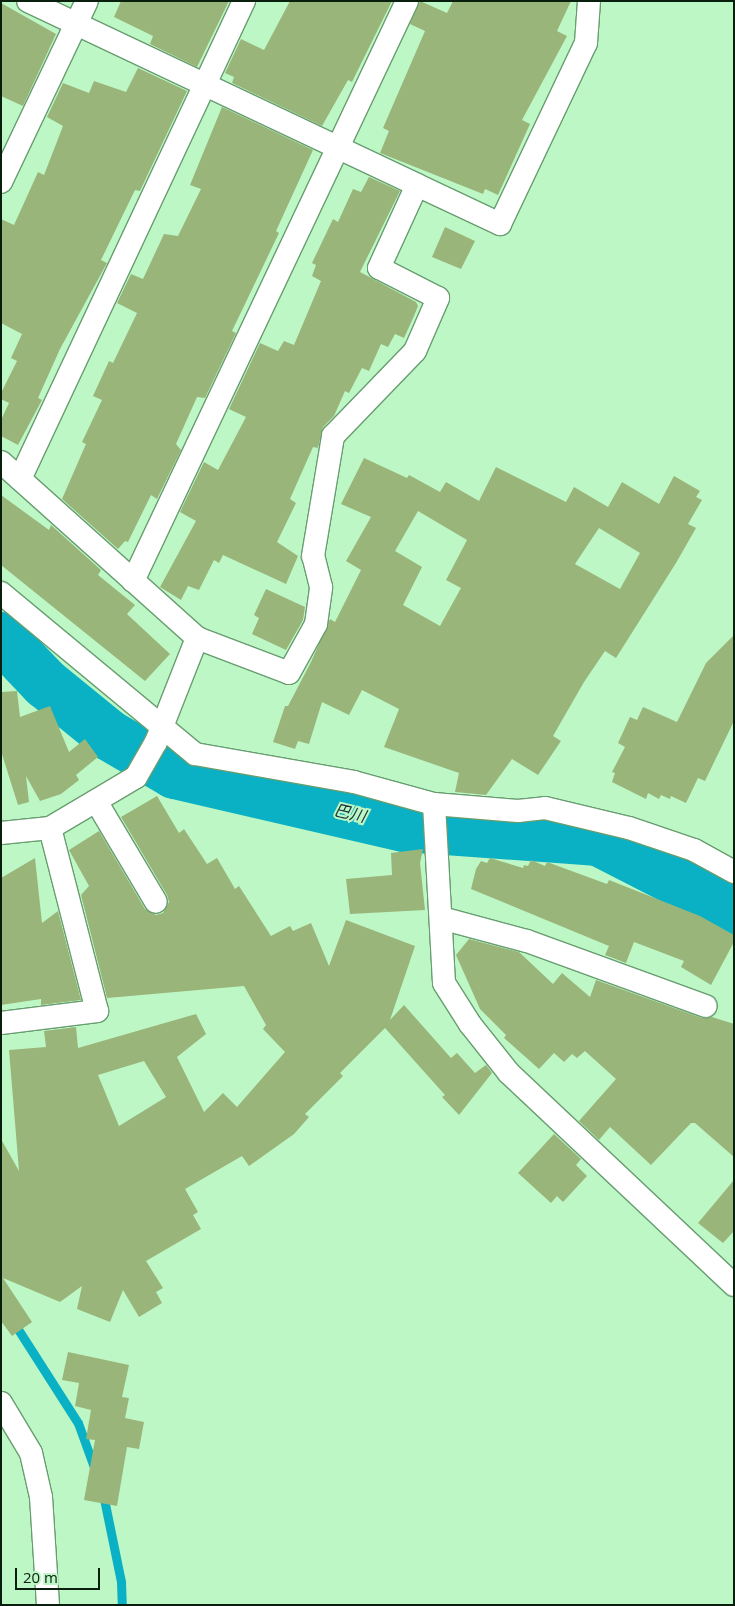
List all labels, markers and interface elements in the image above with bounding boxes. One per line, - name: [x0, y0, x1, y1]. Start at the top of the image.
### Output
- water label: 巴川: [332, 800, 368, 826]
- scale bar: [18, 1558, 102, 1590]
- text: 20 m: [23, 1567, 58, 1587]

